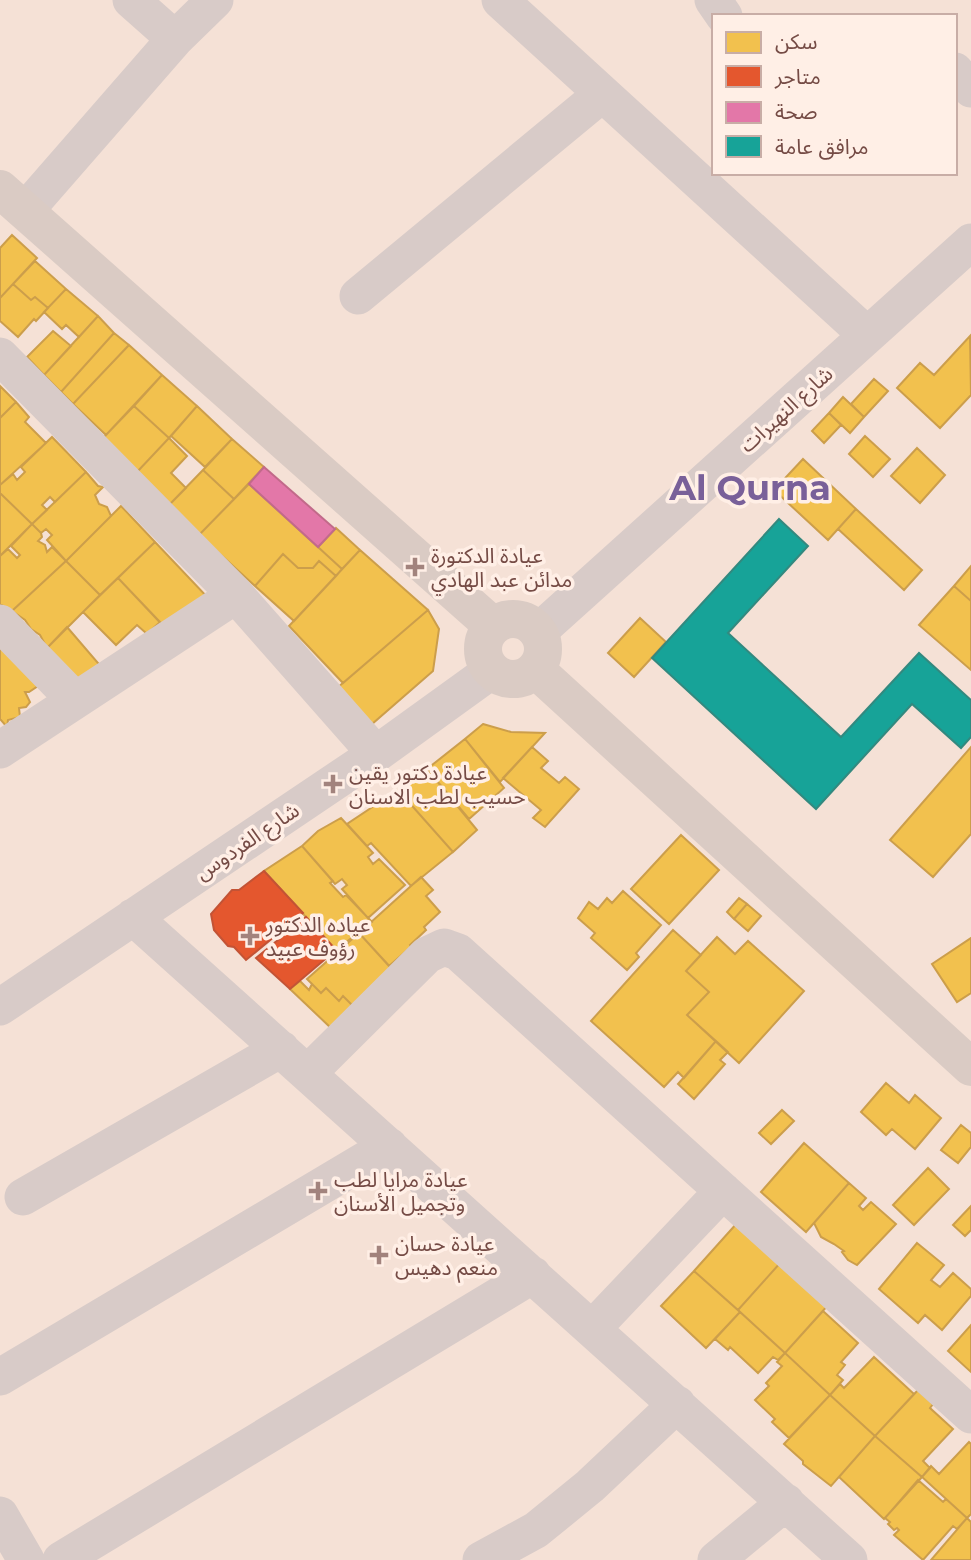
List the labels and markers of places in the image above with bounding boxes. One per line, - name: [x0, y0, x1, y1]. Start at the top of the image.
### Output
- place label: عيادة الدكتورة مدائن عبد الهادي: [431, 543, 572, 595]
- marker: عيادة الدكتورة مدائن عبد الهادي: [405, 557, 425, 577]
- place label: عيادة دكتور يقين حسيب لطب الاسنان: [349, 760, 526, 809]
- marker: عيادة دكتور يقين حسيب لطب الاسنان: [323, 774, 343, 794]
- place label: عياده الدكتور رؤوف عبيد: [265, 912, 370, 961]
- marker: عياده الدكتور رؤوف عبيد: [240, 926, 260, 946]
- place label: عيادة مرايا لطب وتجميل الأسنان: [334, 1167, 468, 1216]
- marker: عيادة مرايا لطب وتجميل الأسنان: [308, 1181, 328, 1201]
- place label: عيادة حسان منعم دهيس: [395, 1231, 498, 1283]
- marker: عيادة حسان منعم دهيس: [369, 1245, 389, 1265]

